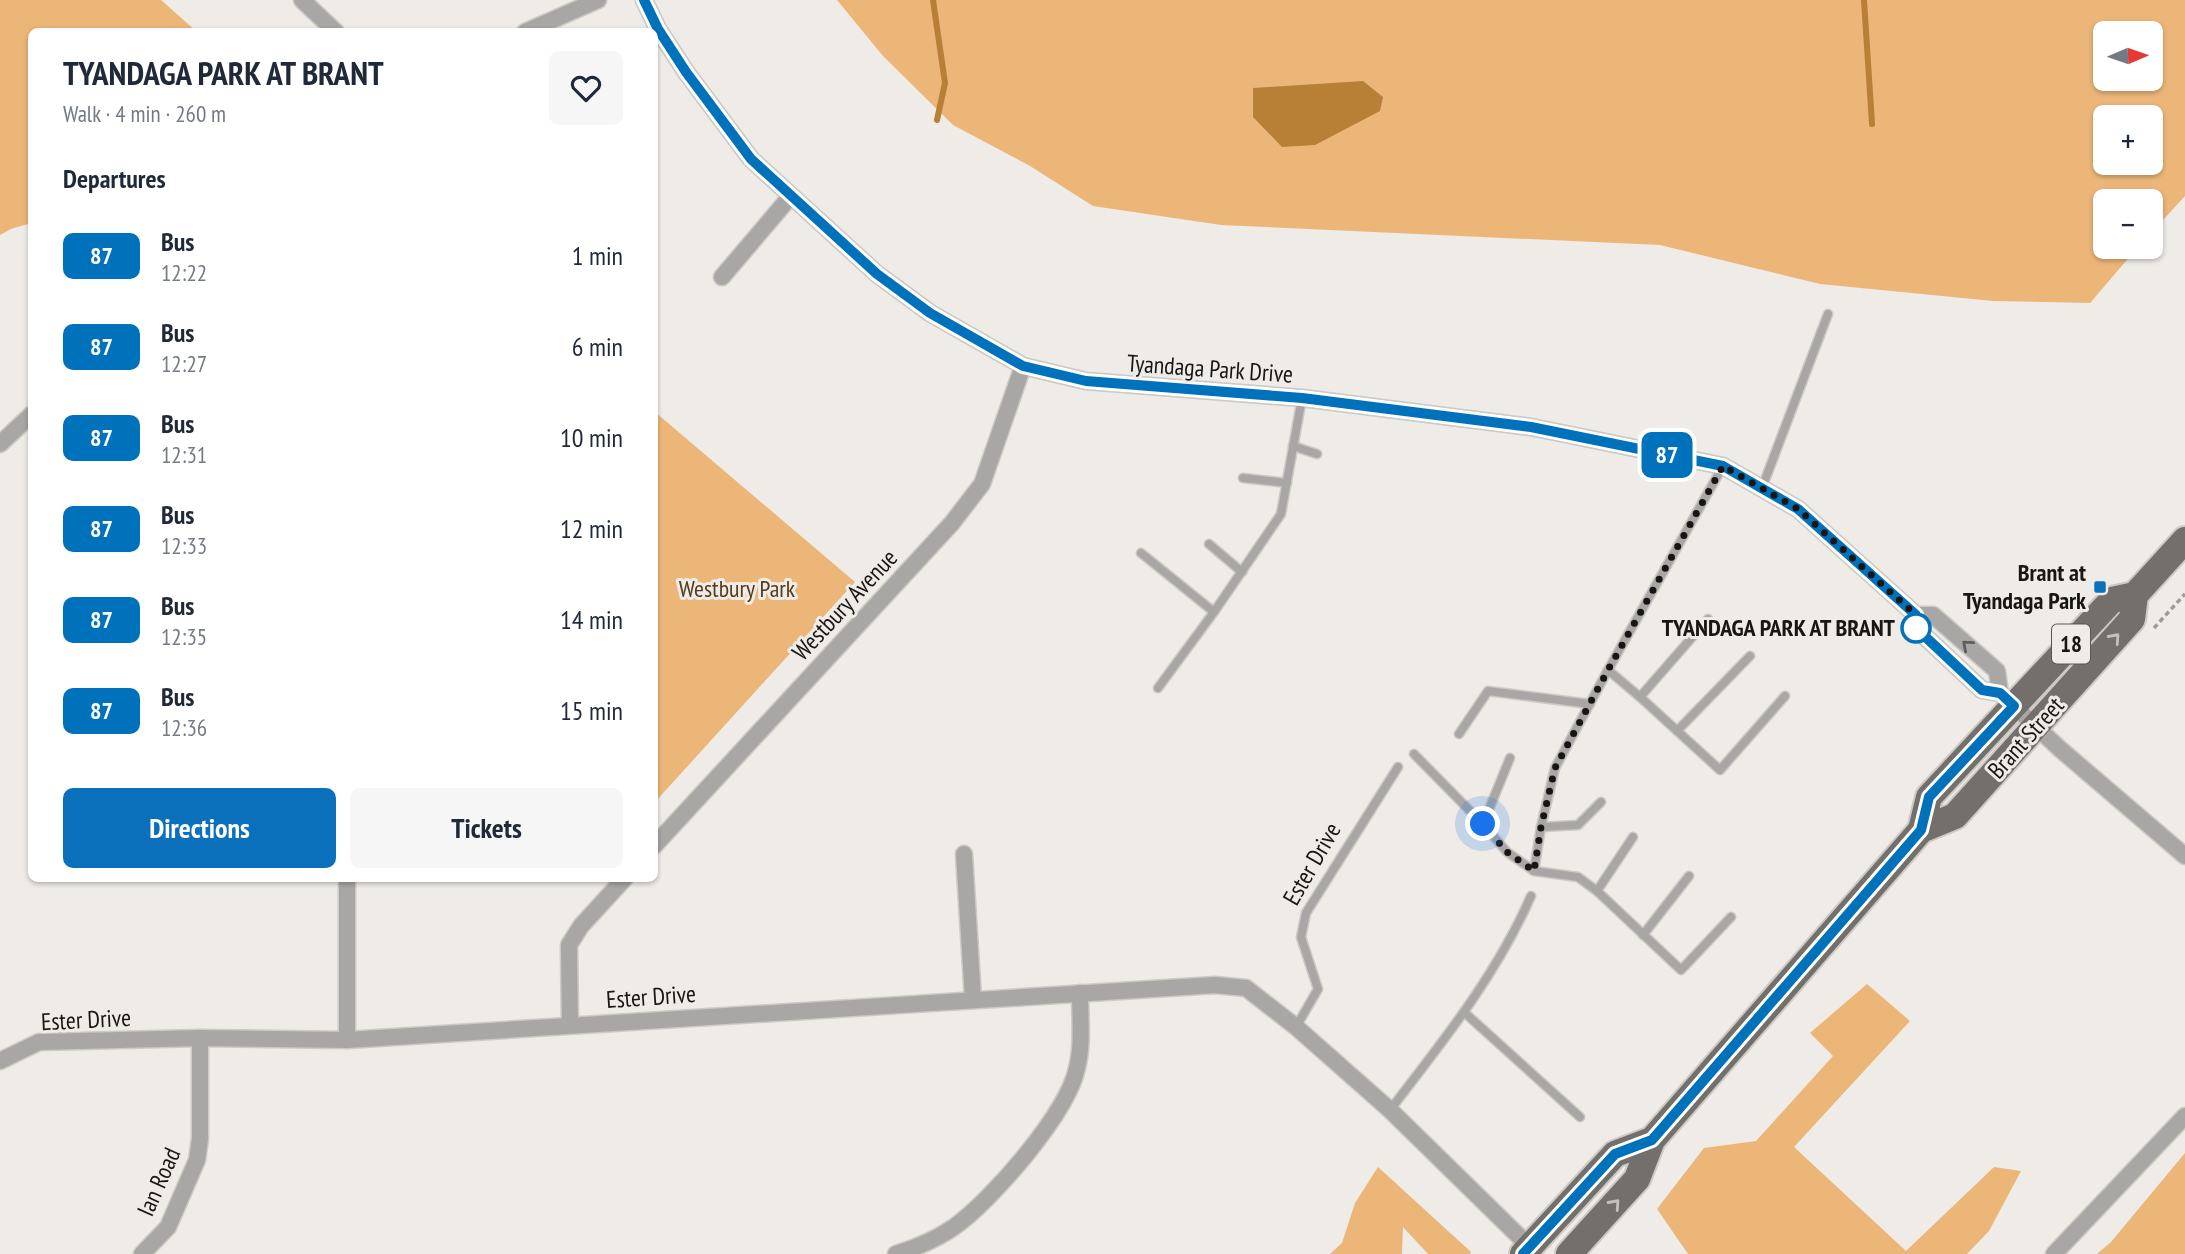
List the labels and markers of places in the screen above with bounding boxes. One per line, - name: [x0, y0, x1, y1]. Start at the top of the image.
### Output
- place label: Brant at Tyandaga Park: [1963, 557, 2086, 616]
- marker: Brant at Tyandaga Park: [2092, 579, 2108, 595]
- place label: TYANDAGA PARK AT BRANT: [1662, 612, 1896, 643]
- marker: TYANDAGA PARK AT BRANT: [1901, 613, 1931, 643]

